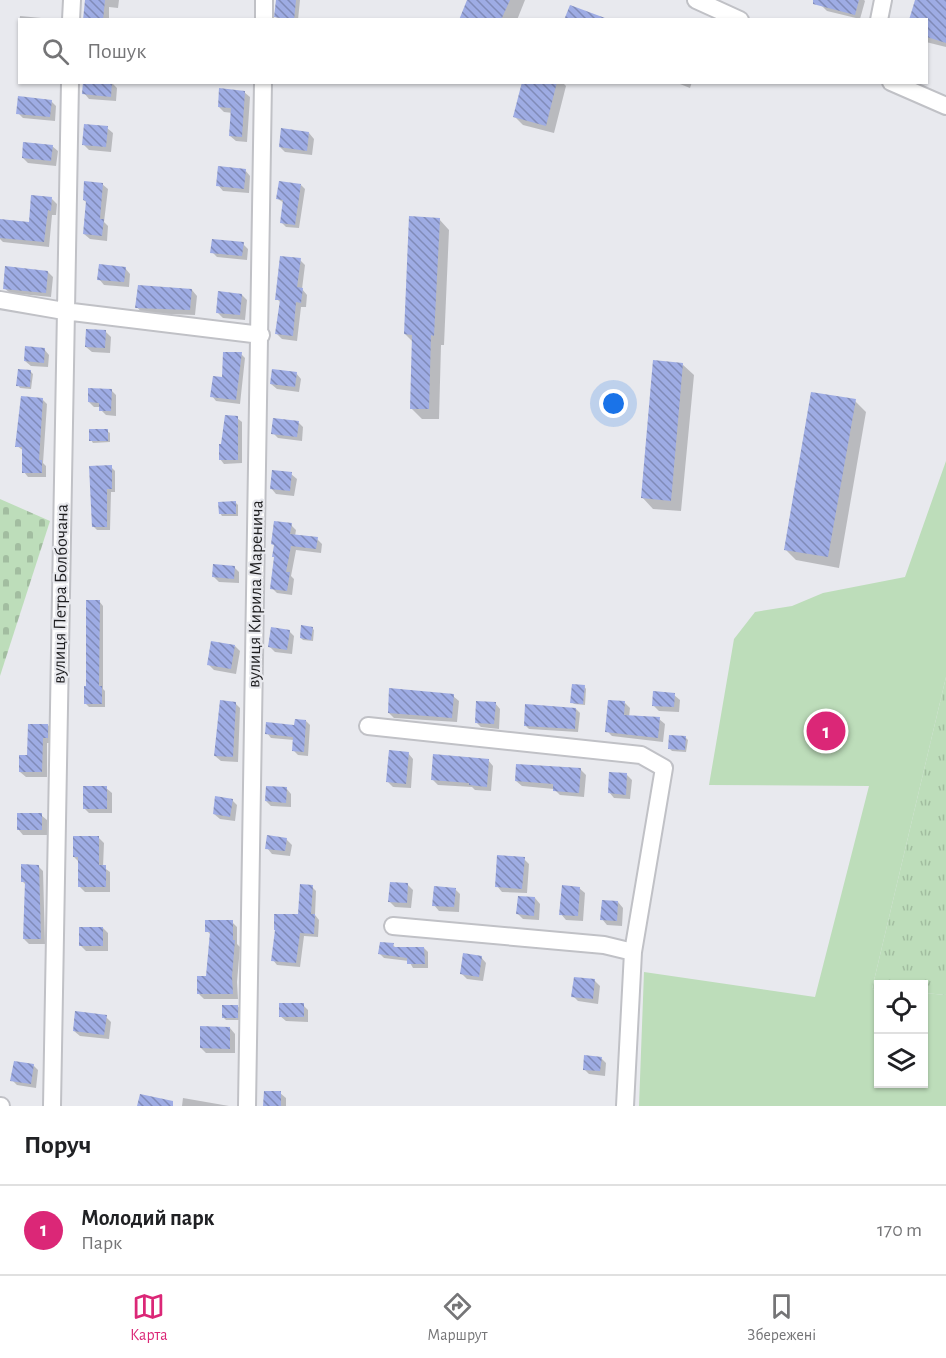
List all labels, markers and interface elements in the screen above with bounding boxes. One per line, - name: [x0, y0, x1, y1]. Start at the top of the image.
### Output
- search box: [18, 18, 928, 84]
- icon: search: [39, 35, 72, 68]
- text: Пошук: [87, 40, 146, 62]
- your location: [599, 389, 628, 418]
- street label: вулиця Кирила Маренича: [245, 500, 267, 688]
- street label: вулиця Петра Болбочана: [49, 504, 72, 684]
- pin: 1: [806, 708, 846, 754]
- map controls: [874, 980, 928, 1088]
- button: locate: [874, 980, 928, 1034]
- button: layers: [874, 1034, 928, 1088]
- text: Поруч: [24, 1132, 91, 1158]
- text: Молодий парк: [81, 1207, 214, 1229]
- text: 1: [40, 1220, 47, 1240]
- text: 170 m: [877, 1220, 922, 1240]
- text: Парк: [81, 1233, 122, 1253]
- tab: Карта: [130, 1290, 167, 1345]
- tab: Маршрут: [427, 1290, 487, 1345]
- tab: Збережені: [747, 1290, 816, 1345]

